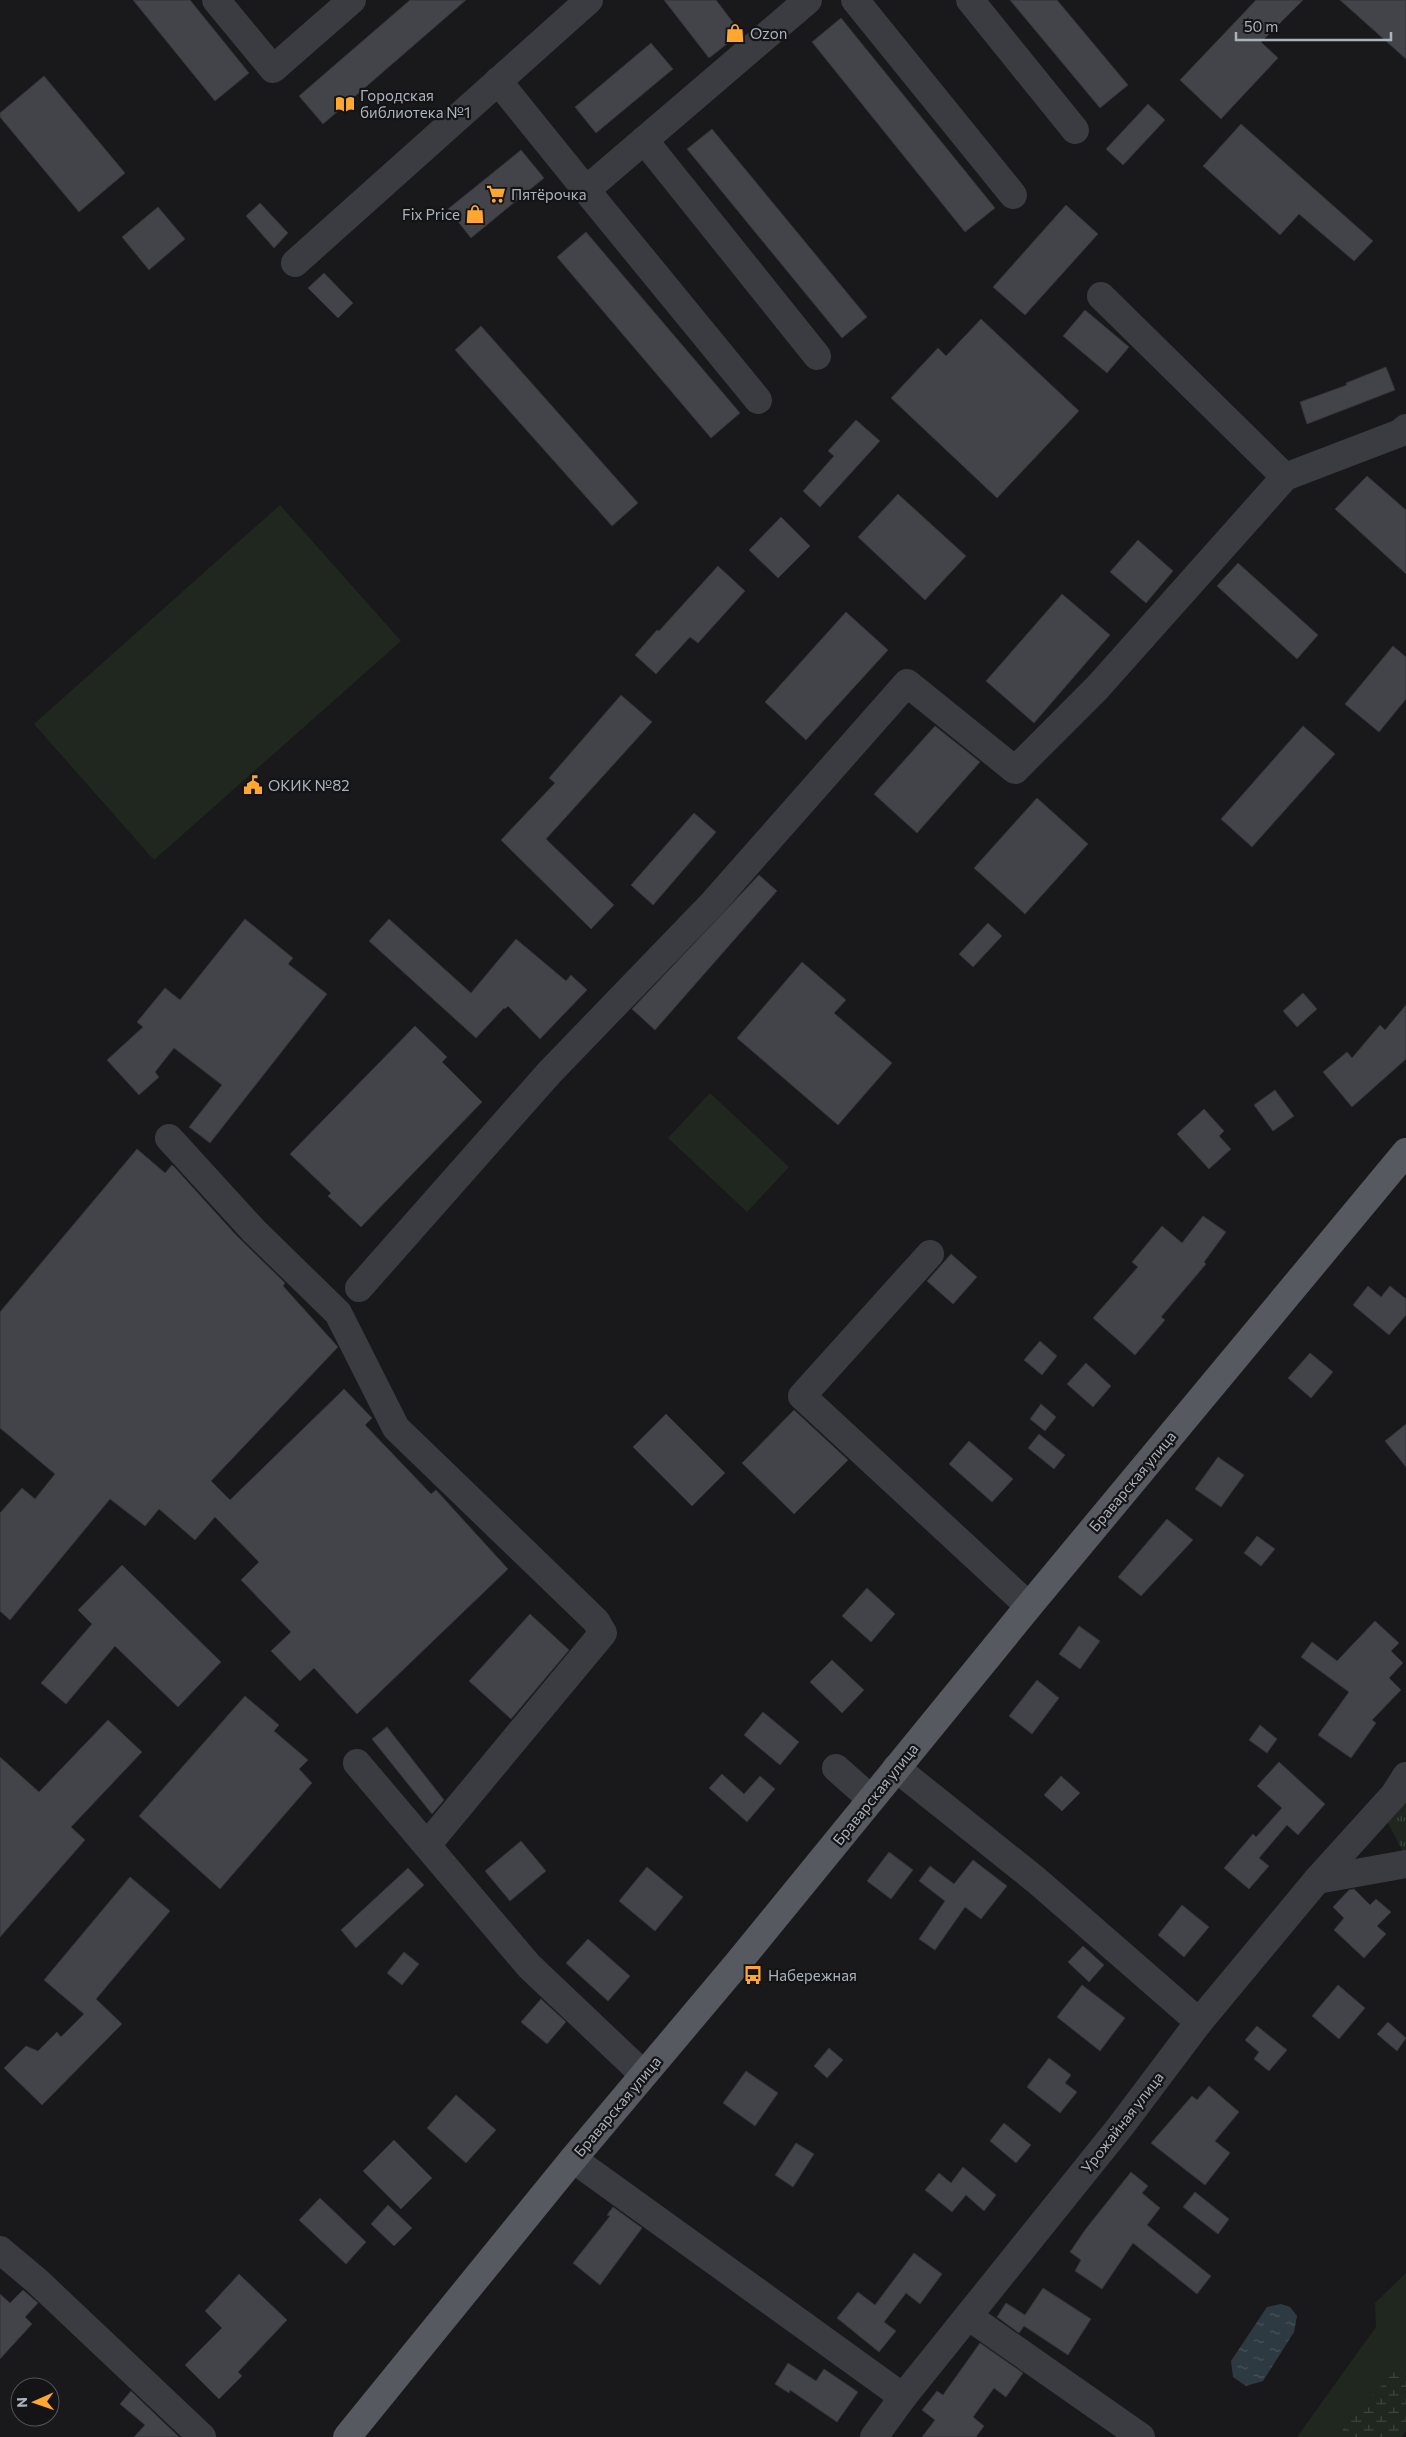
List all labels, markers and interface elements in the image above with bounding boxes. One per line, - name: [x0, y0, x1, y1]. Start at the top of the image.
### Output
- scale bar: [1236, 10, 1391, 42]
- text: 50 m: [1244, 17, 1278, 35]
- shop icon: Ozon: [724, 22, 746, 44]
- place label: Ozon: [750, 24, 787, 42]
- place label: Городская библиотека №1: [360, 86, 470, 121]
- library icon: Городская библиотека №1: [334, 93, 356, 115]
- supermarket icon: Пятёрочка: [485, 183, 507, 205]
- place label: Пятёрочка: [511, 185, 586, 203]
- shop icon: Fix Price: [464, 203, 486, 225]
- place label: Fix Price: [402, 205, 460, 223]
- public building icon: ОКИК №82: [242, 774, 264, 796]
- place label: ОКИК №82: [268, 776, 350, 794]
- street label: Браварская улица: [1085, 1427, 1179, 1535]
- street label: Браварская улица: [829, 1740, 921, 1848]
- bus stop icon: Набережная: [742, 1964, 764, 1986]
- place label: Набережная: [768, 1966, 857, 1984]
- street label: Браварская улица: [570, 2052, 664, 2160]
- street label: Урожайная улица: [1077, 2068, 1167, 2176]
- north arrow: [10, 2377, 60, 2427]
- text: N: [13, 2397, 30, 2408]

